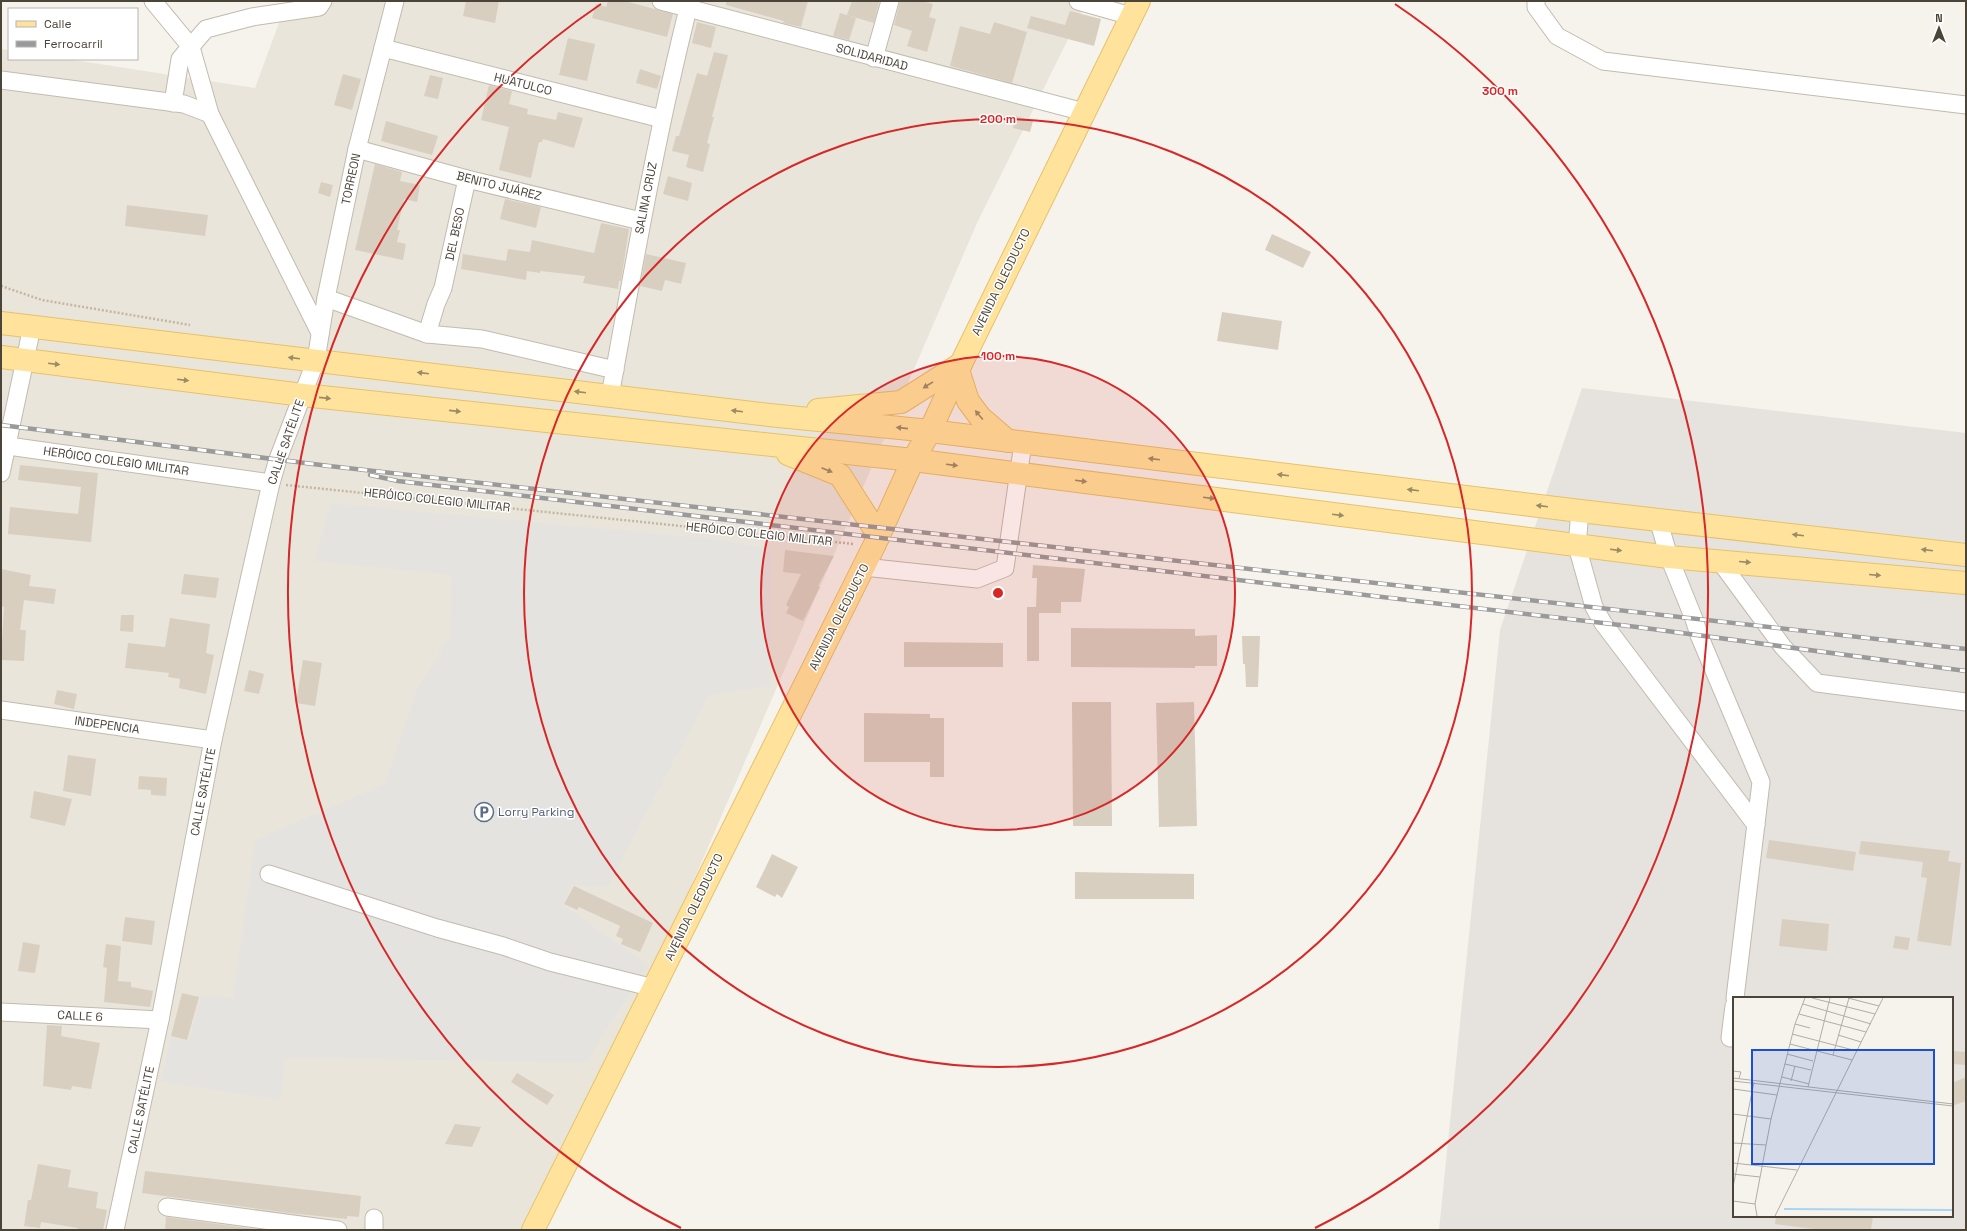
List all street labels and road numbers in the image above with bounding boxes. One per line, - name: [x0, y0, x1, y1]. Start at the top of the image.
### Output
- street label: SOLIDARIDAD: [834, 40, 910, 74]
- street label: HUATULCO: [492, 69, 554, 99]
- street label: TORREON: [338, 152, 364, 206]
- street label: SALINA CRUZ: [631, 161, 661, 235]
- street label: BENITO JUÁREZ: [455, 168, 543, 204]
- street label: DEL BESO: [442, 206, 468, 262]
- street label: AVENIDA OLEODUCTO: [968, 226, 1034, 338]
- street label: CALLE SATÉLITE: [264, 397, 308, 487]
- street label: HERÓICO COLEGIO MILITAR: [42, 443, 190, 479]
- street label: HERÓICO COLEGIO MILITAR: [363, 484, 511, 516]
- street label: HERÓICO COLEGIO MILITAR: [685, 518, 833, 550]
- street label: AVENIDA OLEODUCTO: [805, 561, 873, 673]
- street label: INDEPENCIA: [73, 713, 141, 738]
- street label: CALLE SATÉLITE: [187, 746, 219, 837]
- street label: AVENIDA OLEODUCTO: [661, 851, 727, 963]
- street label: CALLE 6: [57, 1007, 103, 1025]
- street label: CALLE SATÉLITE: [124, 1064, 158, 1155]

